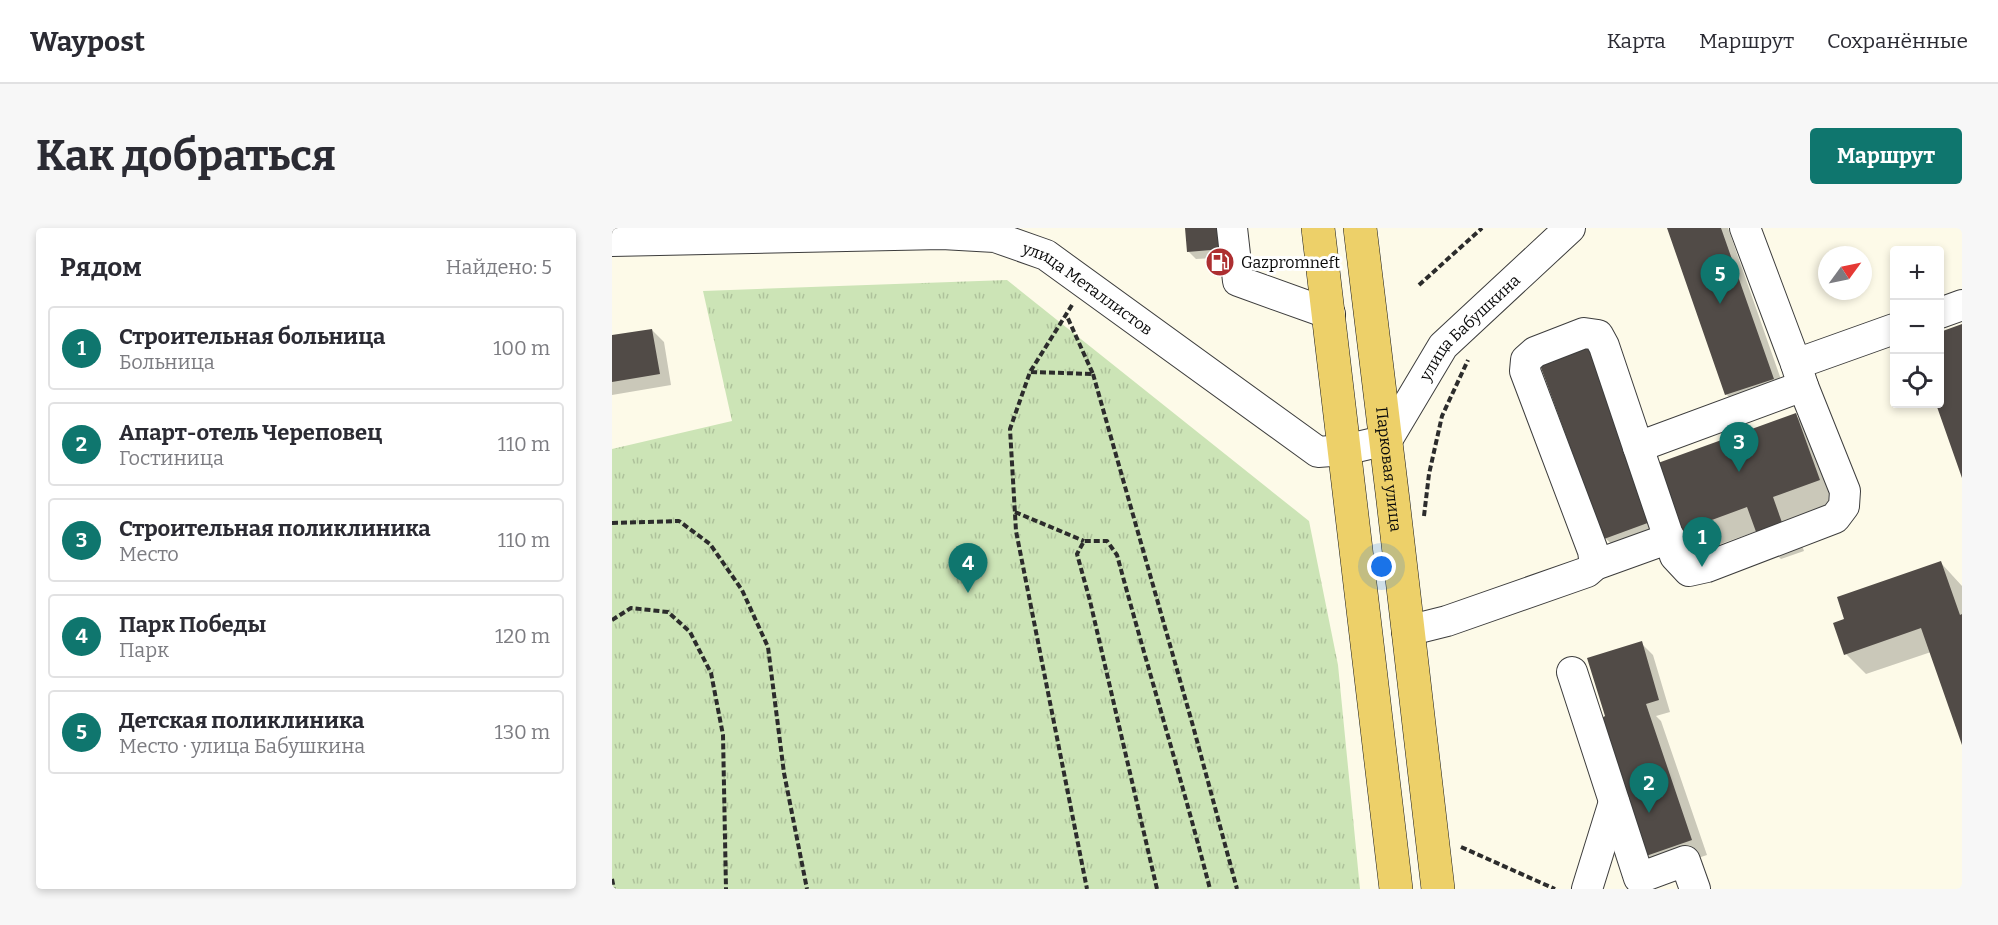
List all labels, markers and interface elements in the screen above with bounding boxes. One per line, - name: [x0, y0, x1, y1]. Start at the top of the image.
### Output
- text: Waypost: [30, 25, 145, 58]
- text: Карта: [1607, 28, 1666, 54]
- text: Маршрут: [1699, 28, 1794, 54]
- text: Сохранённые: [1827, 28, 1968, 54]
- button: Маршрут: [1810, 128, 1962, 184]
- text: Как добраться: [36, 131, 336, 181]
- street label: улица Металлистов: [1019, 238, 1156, 339]
- fuel station icon: Gazpromneft: [1204, 246, 1236, 278]
- north arrow: [1818, 246, 1872, 300]
- map controls: [1890, 246, 1944, 408]
- button: +: [1890, 246, 1944, 300]
- text: Рядом: [60, 252, 142, 283]
- place label: Gazpromneft: [1241, 253, 1340, 272]
- pin: 5: [1700, 254, 1740, 304]
- text: Найдено: 5: [446, 255, 552, 279]
- street label: улица Бабушкина: [1415, 270, 1524, 385]
- button: −: [1890, 300, 1944, 354]
- text: Строительная больница: [119, 323, 385, 350]
- text: 1: [77, 336, 86, 360]
- text: 100 m: [493, 336, 550, 360]
- text: Больница: [119, 350, 215, 374]
- button: locate: [1890, 354, 1944, 408]
- street label: Парковая улица: [1372, 406, 1406, 533]
- text: Апарт-отель Череповец: [119, 419, 382, 446]
- pin: 3: [1720, 422, 1758, 472]
- text: 2: [76, 432, 87, 456]
- text: 110 m: [498, 432, 550, 456]
- text: Гостиница: [119, 446, 224, 470]
- text: Строительная поликлиника: [119, 515, 431, 542]
- pin: 1: [1682, 518, 1722, 567]
- text: 3: [76, 528, 87, 552]
- text: 110 m: [498, 528, 550, 552]
- text: Место: [119, 542, 179, 566]
- pin: 4: [948, 544, 988, 593]
- your location: [1367, 552, 1396, 581]
- text: Парк Победы: [119, 611, 266, 638]
- text: 4: [75, 624, 88, 648]
- text: 120 m: [495, 624, 550, 648]
- text: Парк: [119, 638, 169, 662]
- text: Детская поликлиника: [119, 707, 364, 734]
- text: 5: [76, 720, 87, 744]
- text: 130 m: [495, 720, 550, 744]
- text: Место · улица Бабушкина: [119, 734, 365, 758]
- pin: 2: [1630, 764, 1668, 813]

